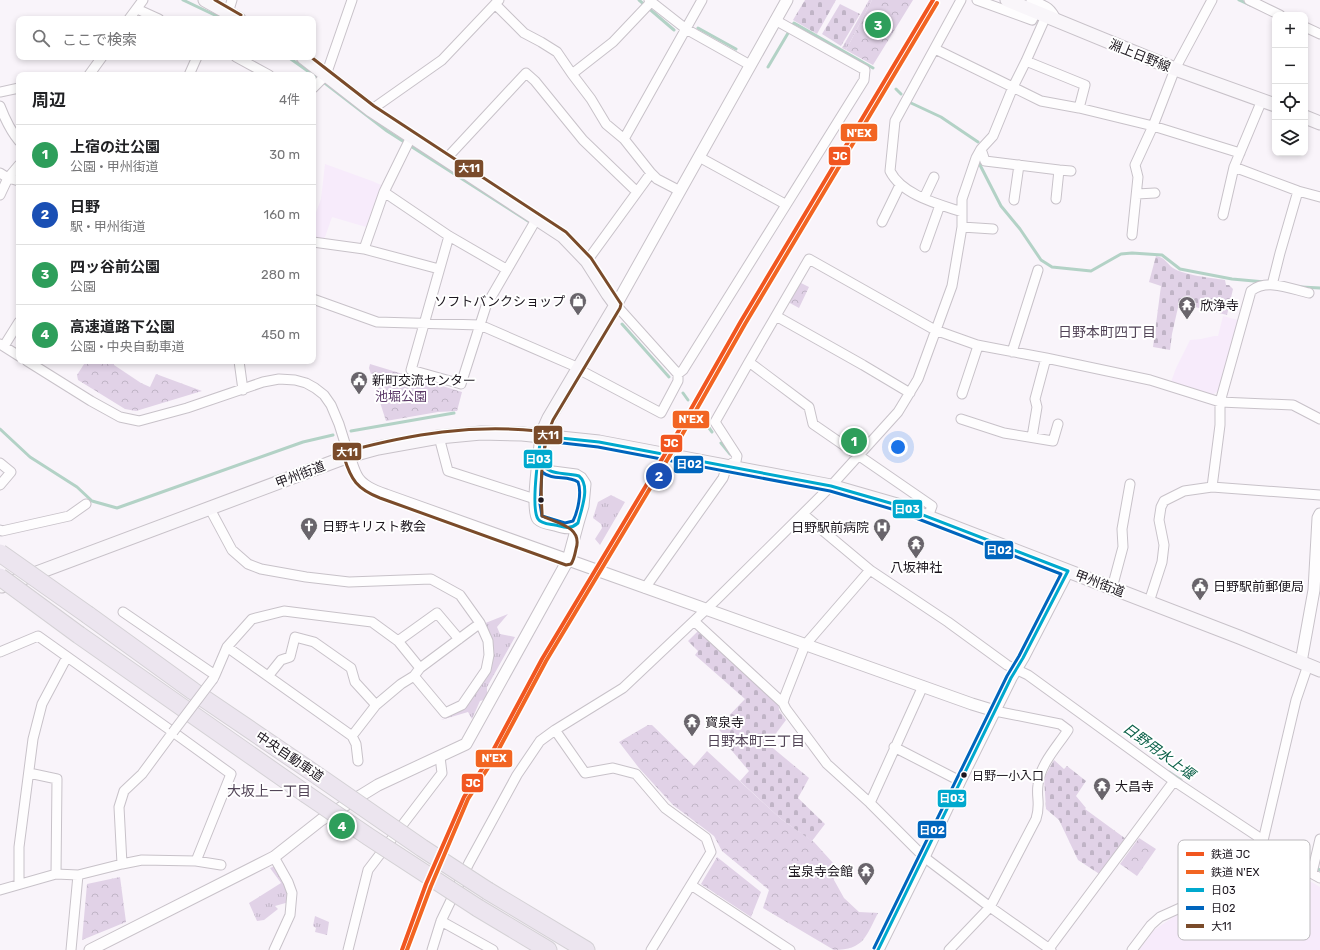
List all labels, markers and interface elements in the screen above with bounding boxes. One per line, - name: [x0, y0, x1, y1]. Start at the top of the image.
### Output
- pin: 3: [865, 10, 891, 40]
- map controls: [1272, 12, 1308, 156]
- button: +: [1272, 12, 1308, 48]
- search box: [16, 16, 316, 60]
- icon: search: [30, 27, 52, 49]
- text: ここで検索: [62, 31, 137, 49]
- street label: 淵上日野線: [1107, 36, 1173, 75]
- button: −: [1272, 48, 1308, 84]
- button: locate: [1272, 84, 1308, 120]
- text: 周辺: [32, 90, 66, 110]
- text: 4件: [279, 92, 300, 107]
- button: layers: [1272, 120, 1308, 156]
- line badge: N'EX: [840, 123, 878, 142]
- text: N'EX: [846, 127, 872, 140]
- text: 上宿の辻公園: [70, 138, 160, 156]
- line badge: JC: [828, 146, 851, 166]
- text: 1: [42, 147, 48, 162]
- text: 30 m: [269, 147, 300, 162]
- text: JC: [832, 150, 848, 163]
- text: 公園 · 甲州街道: [70, 159, 159, 174]
- line badge: 大11: [454, 159, 484, 178]
- text: 大11: [458, 162, 480, 175]
- text: 日野: [70, 198, 100, 216]
- text: 2: [41, 207, 49, 222]
- text: 160 m: [264, 207, 300, 222]
- text: 駅 · 甲州街道: [70, 219, 146, 234]
- text: 四ッ谷前公園: [70, 258, 160, 276]
- text: 3: [41, 267, 49, 282]
- text: 280 m: [261, 267, 300, 282]
- text: 公園: [70, 279, 96, 294]
- shop icon: ソフトバンクショップ: [568, 291, 588, 316]
- place label: ソフトバンクショップ: [434, 294, 565, 309]
- temple icon: 欣浄寺: [1177, 295, 1197, 320]
- place label: 欣浄寺: [1200, 298, 1239, 313]
- text: 高速道路下公園: [70, 318, 175, 336]
- district label: 日野本町四丁目: [1058, 324, 1156, 341]
- text: 4: [41, 327, 49, 342]
- text: 450 m: [261, 327, 300, 342]
- text: 公園 · 中央自動車道: [70, 339, 185, 354]
- public building icon: 新町交流センター: [349, 370, 369, 395]
- place label: 新町交流センター: [372, 373, 476, 388]
- park label: 池堀公園: [375, 389, 427, 404]
- line badge: N'EX: [672, 410, 710, 429]
- text: N'EX: [678, 413, 704, 426]
- line badge: 大11: [533, 425, 563, 445]
- pin: 1: [841, 426, 867, 456]
- text: 大11: [537, 429, 559, 442]
- line badge: JC: [660, 434, 683, 453]
- text: JC: [663, 437, 679, 450]
- your location: [888, 437, 908, 457]
- line badge: 大11: [332, 442, 362, 461]
- text: 大11: [336, 446, 358, 459]
- line badge: 日03: [523, 449, 553, 469]
- text: 日03: [525, 453, 551, 466]
- line badge: 日02: [673, 455, 704, 474]
- street label: 甲州街道: [273, 458, 327, 491]
- text: 日02: [676, 458, 702, 471]
- pin: 2: [646, 461, 672, 491]
- unlabelled marker: [536, 495, 546, 505]
- line badge: 日03: [892, 499, 923, 519]
- text: 日03: [894, 503, 920, 516]
- church icon: 日野キリスト教会: [299, 516, 319, 541]
- hospital icon: 日野駅前病院: [872, 517, 892, 542]
- place label: 日野キリスト教会: [322, 519, 426, 534]
- place label: 日野駅前病院: [791, 520, 869, 535]
- temple icon: 八坂神社: [906, 534, 926, 559]
- line badge: 日02: [984, 540, 1014, 560]
- text: 日02: [986, 544, 1012, 557]
- place label: 八坂神社: [890, 560, 942, 575]
- street label: 甲州街道: [1073, 567, 1127, 600]
- public building icon: 日野駅前郵便局: [1190, 576, 1210, 601]
- place label: 日野駅前郵便局: [1213, 579, 1304, 594]
- temple icon: 寳泉寺: [682, 712, 702, 737]
- place label: 寳泉寺: [705, 715, 744, 730]
- water label: 日野用水上堰: [1120, 720, 1200, 785]
- street label: 中央自動車道: [253, 728, 326, 784]
- district label: 日野本町三丁目: [707, 733, 805, 750]
- line badge: N'EX: [475, 749, 513, 768]
- text: N'EX: [481, 752, 507, 765]
- place label: 日野一小入口: [972, 769, 1044, 783]
- marker: 日野一小入口: [959, 770, 969, 780]
- line badge: JC: [461, 773, 484, 793]
- temple icon: 大昌寺: [1092, 776, 1112, 801]
- text: JC: [465, 777, 481, 790]
- place label: 大昌寺: [1115, 779, 1154, 794]
- district label: 大坂上一丁目: [227, 783, 311, 800]
- line badge: 日03: [937, 789, 967, 808]
- text: 日03: [939, 792, 965, 805]
- pin: 4: [329, 811, 355, 841]
- line badge: 日02: [917, 820, 947, 839]
- text: 日02: [919, 824, 945, 837]
- legend: [1178, 840, 1310, 940]
- text: 鉄道 JC: [1211, 848, 1250, 861]
- temple icon: 宝泉寺会館: [856, 861, 876, 886]
- place label: 宝泉寺会館: [788, 864, 853, 879]
- text: 鉄道 N'EX: [1211, 866, 1259, 879]
- text: 日03: [1211, 884, 1236, 897]
- text: 日02: [1211, 902, 1235, 915]
- text: 大11: [1211, 920, 1231, 933]

